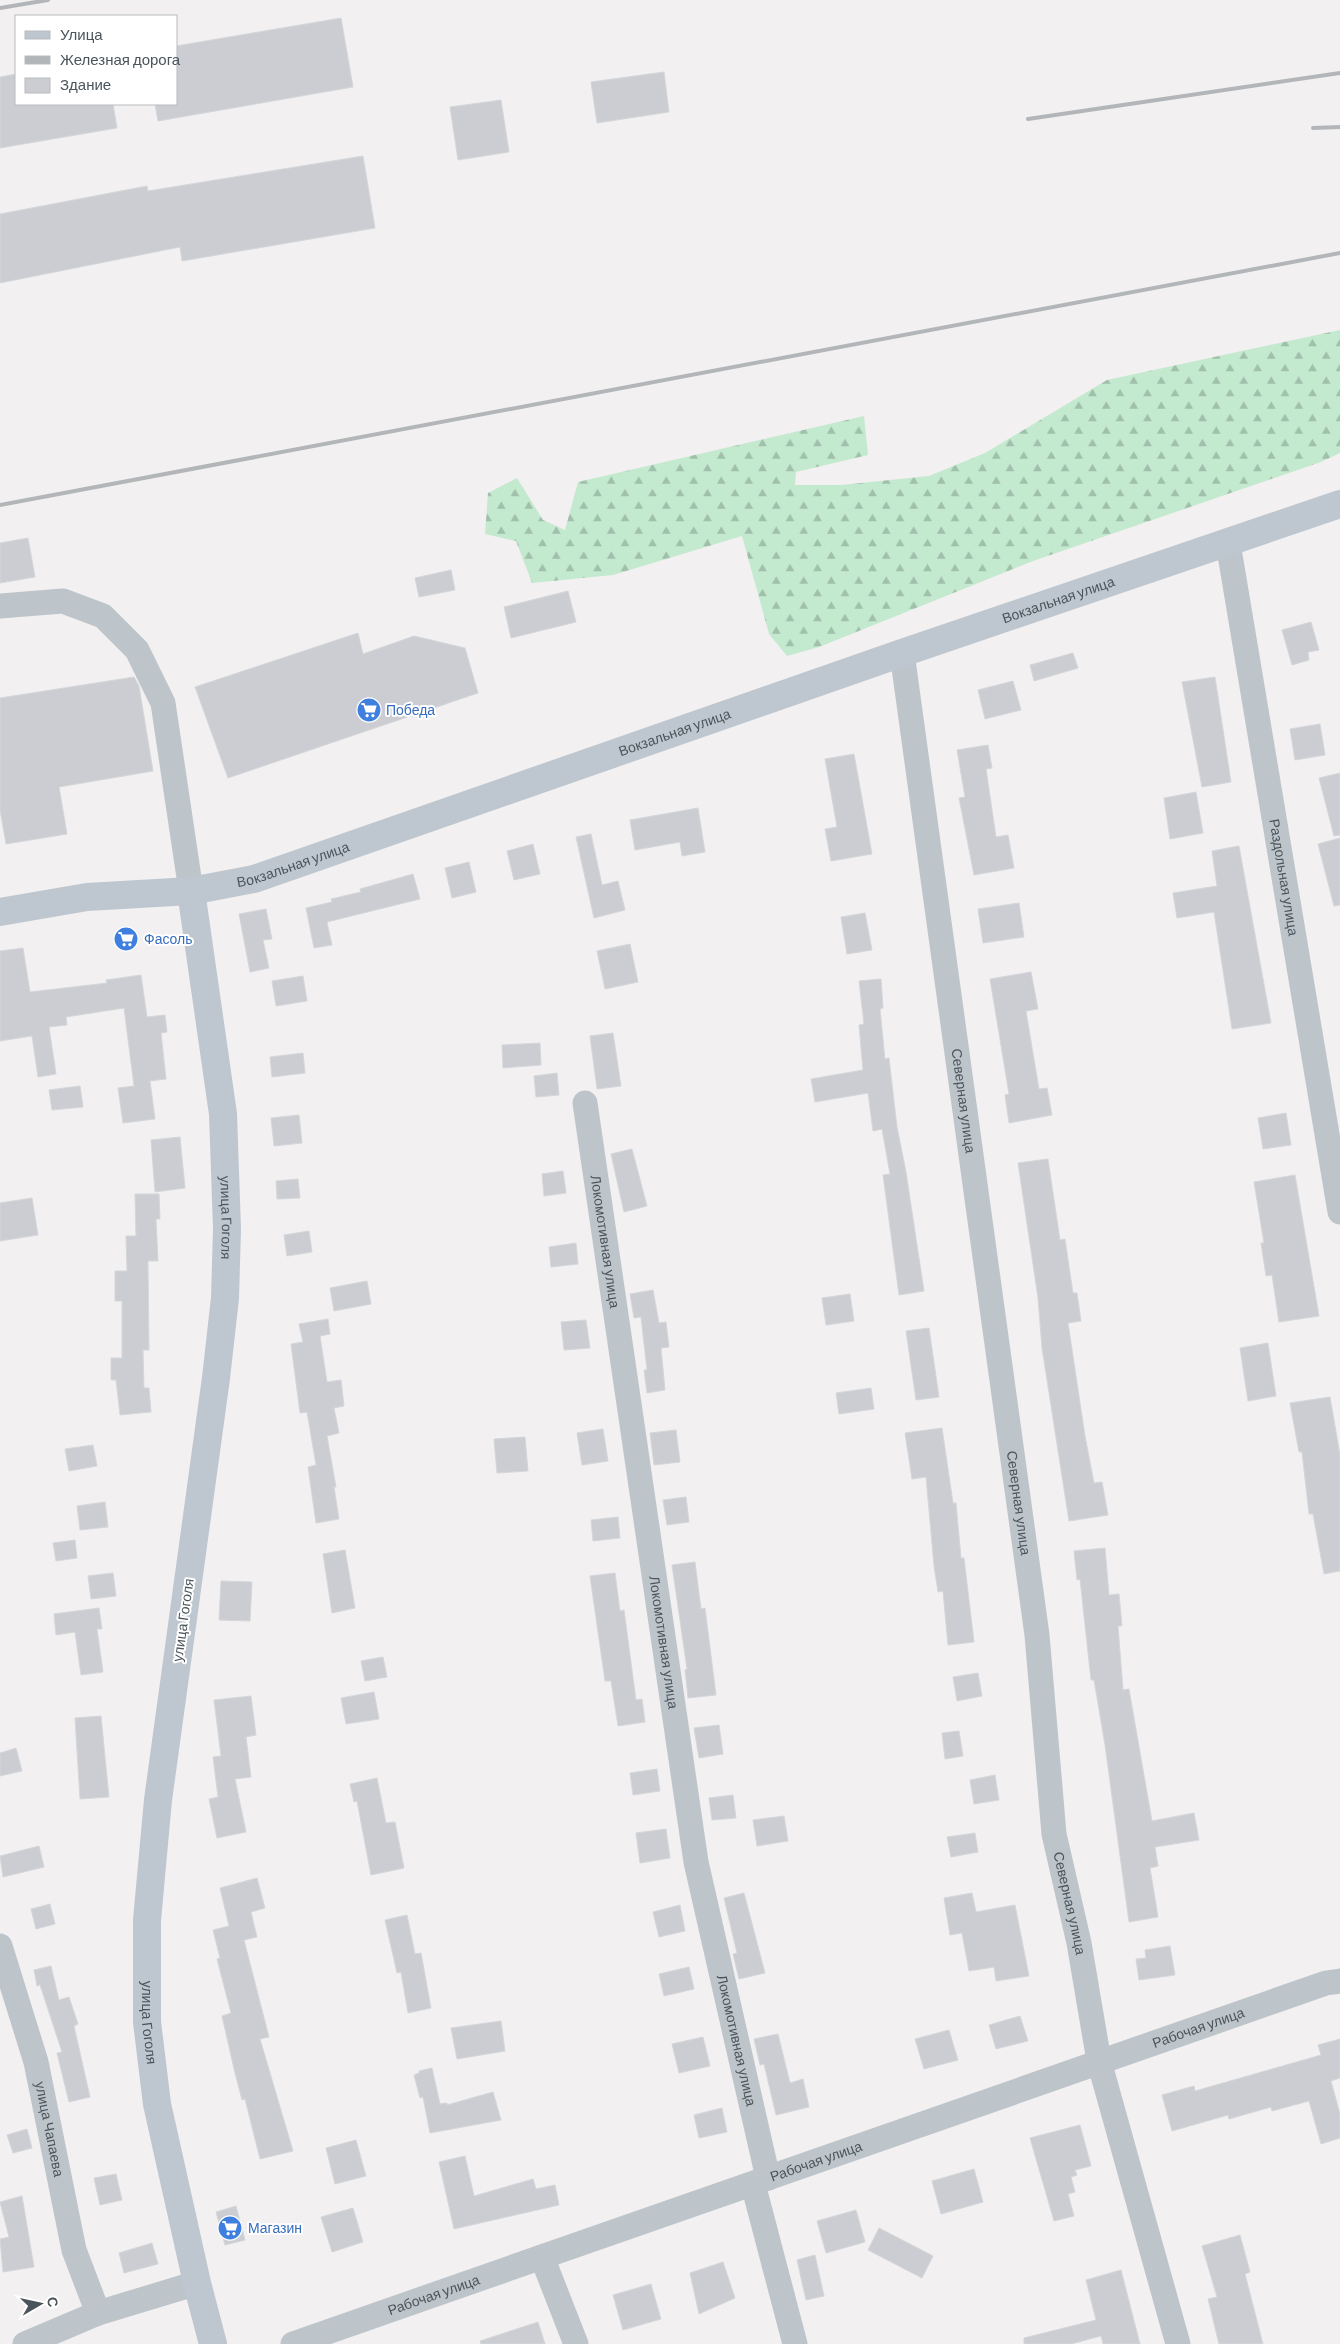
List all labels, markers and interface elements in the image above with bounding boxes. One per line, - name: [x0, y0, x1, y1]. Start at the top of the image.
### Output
- legend: [15, 15, 178, 105]
- text: Улица: [60, 25, 103, 43]
- text: Железная дорога: [60, 50, 181, 68]
- text: Здание: [60, 75, 111, 93]
- street label: Вокзальная улица: [1000, 572, 1117, 626]
- supermarket icon: Победа: [356, 697, 382, 723]
- place label: Победа: [386, 701, 435, 718]
- street label: Вокзальная улица: [616, 704, 733, 759]
- street label: Раздольная улица: [1266, 818, 1303, 937]
- street label: Вокзальная улица: [235, 837, 351, 890]
- supermarket icon: Фасоль: [113, 926, 139, 952]
- place label: Фасоль: [144, 930, 193, 947]
- street label: Северная улица: [948, 1047, 980, 1154]
- street label: Локомотивная улица: [588, 1174, 624, 1309]
- street label: улица Гоголя: [217, 1175, 236, 1260]
- street label: Северная улица: [1004, 1450, 1035, 1556]
- street label: Локомотивная улица: [646, 1574, 683, 1710]
- street label: улица Гоголя: [168, 1577, 197, 1663]
- street label: Северная улица: [1050, 1850, 1090, 1956]
- street label: Локомотивная улица: [714, 1973, 760, 2108]
- street label: улица Гоголя: [139, 1981, 161, 2065]
- street label: Рабочая улица: [1150, 2003, 1247, 2051]
- street label: улица Чапаева: [32, 2080, 68, 2178]
- street label: Рабочая улица: [768, 2137, 864, 2185]
- supermarket icon: Магазин: [217, 2215, 243, 2241]
- place label: Магазин: [248, 2219, 302, 2236]
- street label: Рабочая улица: [385, 2270, 482, 2318]
- north arrow: [15, 2279, 65, 2329]
- text: С: [44, 2296, 63, 2308]

